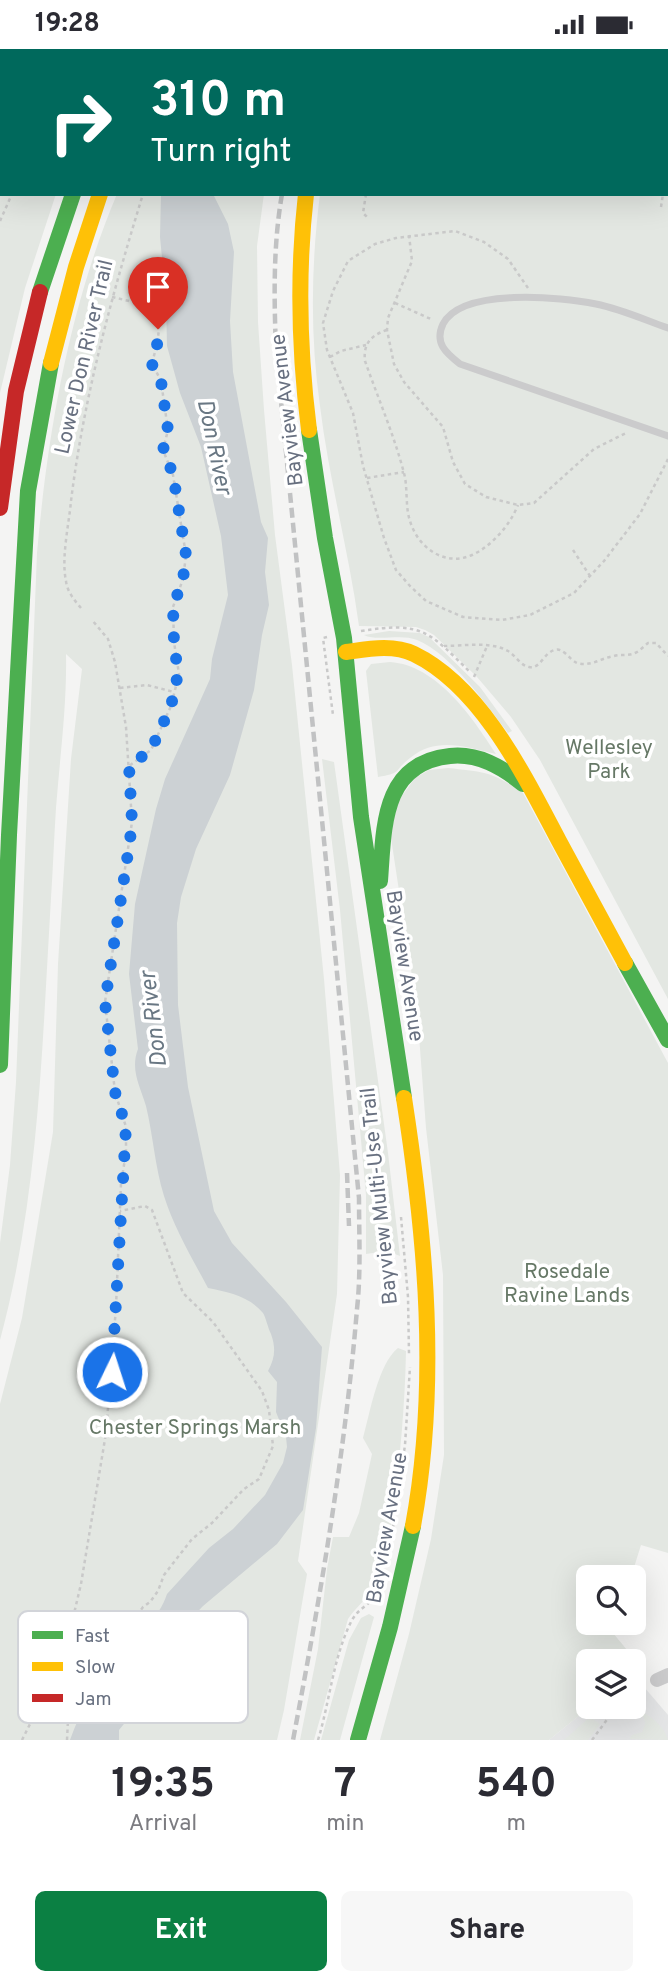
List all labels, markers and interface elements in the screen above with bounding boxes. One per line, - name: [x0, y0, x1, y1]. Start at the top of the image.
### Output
- text: 19:28: [35, 8, 100, 41]
- text: 310 m: [150, 72, 286, 134]
- icon: right: [35, 77, 126, 168]
- text: Turn right: [150, 133, 292, 173]
- street label: Lower Don River Trail: [49, 257, 121, 457]
- pin: [128, 257, 188, 329]
- icon: arrive: [139, 268, 177, 306]
- street label: Bayview Avenue: [265, 332, 311, 488]
- water label: Don River: [189, 397, 238, 500]
- park label: Wellesley Park: [565, 735, 653, 786]
- street label: Bayview Avenue: [379, 888, 429, 1044]
- water label: Don River: [134, 967, 175, 1069]
- street label: Bayview Multi-Use Trail: [355, 1086, 405, 1306]
- park label: Rosedale Ravine Lands: [504, 1259, 630, 1310]
- position arrow: [75, 1335, 149, 1409]
- park label: Chester Springs Marsh: [89, 1415, 301, 1442]
- street label: Bayview Avenue: [361, 1450, 415, 1606]
- map controls: [576, 1565, 646, 1719]
- button: search: [576, 1565, 646, 1635]
- legend: [18, 1611, 248, 1723]
- text: Fast: [75, 1625, 110, 1649]
- button: layers: [576, 1649, 646, 1719]
- text: Slow: [75, 1656, 115, 1680]
- text: Jam: [75, 1688, 112, 1712]
- text: 19:35: [111, 1759, 215, 1812]
- text: 7: [334, 1759, 357, 1812]
- text: 540: [476, 1759, 557, 1812]
- text: Arrival: [129, 1810, 197, 1839]
- text: min: [326, 1810, 364, 1839]
- text: m: [506, 1810, 526, 1839]
- button: Exit: [35, 1891, 327, 1971]
- button: Share: [341, 1891, 633, 1971]

